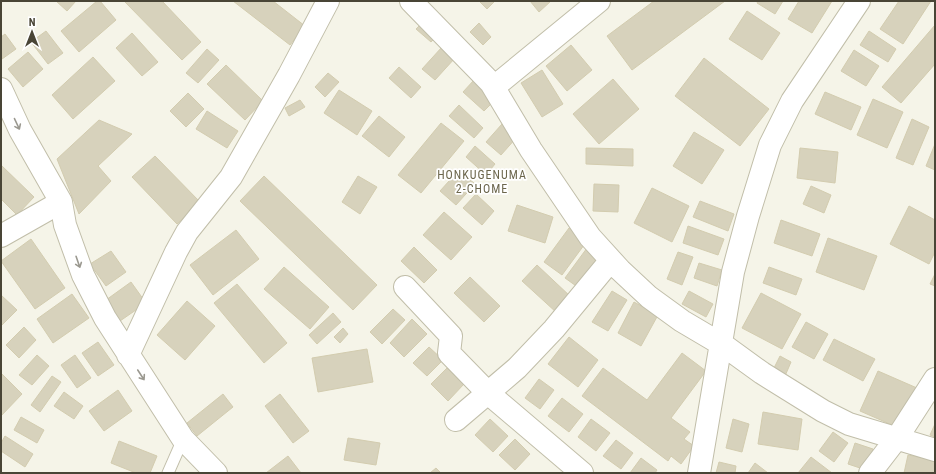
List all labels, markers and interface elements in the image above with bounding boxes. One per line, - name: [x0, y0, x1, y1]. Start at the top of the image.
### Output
- north arrow: [12, 12, 52, 52]
- text: N: [29, 16, 36, 29]
- one-way arrow: [14, 118, 22, 130]
- district label: HONKUGENUMA 2-CHOME: [437, 168, 527, 196]
- one-way arrow: [75, 255, 83, 267]
- one-way arrow: [138, 369, 146, 381]

